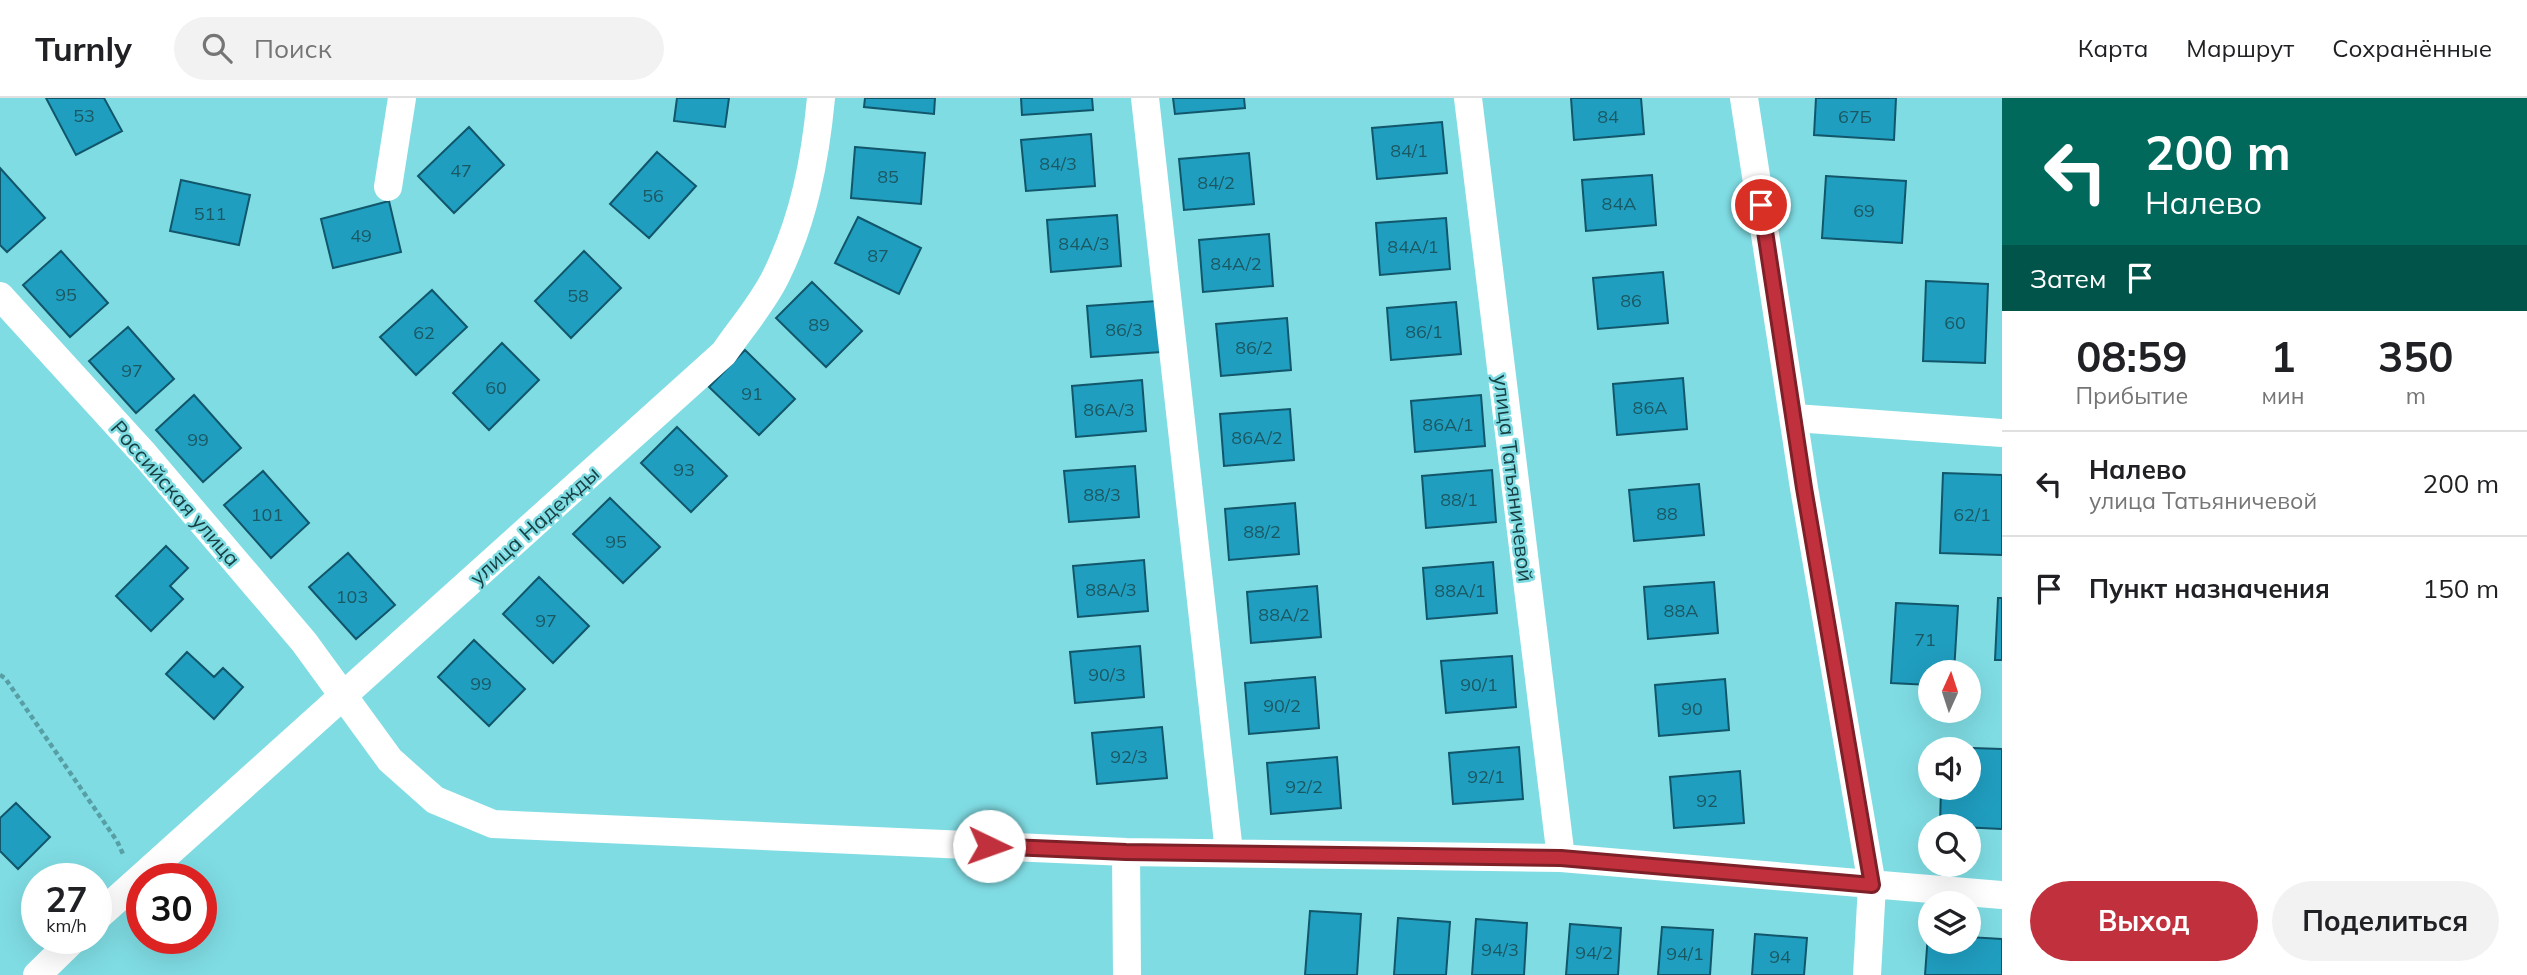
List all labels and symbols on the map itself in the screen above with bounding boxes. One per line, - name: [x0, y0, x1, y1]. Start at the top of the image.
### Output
- house number: 53: [73, 104, 95, 127]
- house number: 84: [1597, 105, 1619, 128]
- house number: 67Б: [1838, 105, 1872, 128]
- house number: 84/1: [1390, 139, 1428, 162]
- house number: 84/3: [1039, 152, 1077, 175]
- house number: 47: [450, 159, 472, 182]
- house number: 85: [877, 165, 899, 188]
- house number: 84/2: [1197, 171, 1235, 194]
- pin: [1731, 175, 1791, 235]
- house number: 56: [642, 184, 664, 207]
- house number: 84А: [1602, 192, 1636, 215]
- house number: 69: [1853, 199, 1875, 222]
- house number: 511: [194, 202, 226, 225]
- house number: 49: [350, 224, 372, 247]
- house number: 84А/3: [1058, 232, 1110, 255]
- house number: 84А/1: [1387, 235, 1439, 258]
- house number: 87: [867, 244, 889, 267]
- house number: 84А/2: [1210, 252, 1262, 275]
- house number: 95: [55, 283, 77, 306]
- house number: 58: [567, 284, 589, 307]
- house number: 86: [1620, 289, 1642, 312]
- house number: 60: [1944, 311, 1966, 334]
- house number: 89: [808, 313, 830, 336]
- house number: 86/3: [1105, 318, 1143, 341]
- house number: 86/1: [1405, 320, 1443, 343]
- house number: 62: [413, 321, 435, 344]
- house number: 86/2: [1235, 336, 1273, 359]
- house number: 97: [121, 359, 143, 382]
- street label: улица Татьяничевой: [1488, 373, 1540, 583]
- house number: 60: [485, 376, 507, 399]
- house number: 91: [741, 382, 763, 405]
- house number: 86А: [1633, 396, 1667, 419]
- house number: 86А/3: [1083, 398, 1135, 421]
- house number: 86А/1: [1422, 413, 1474, 436]
- street label: Российская улица: [106, 415, 246, 571]
- house number: 86А/2: [1231, 426, 1283, 449]
- house number: 99: [187, 428, 209, 451]
- house number: 93: [673, 458, 695, 481]
- street label: улица Надежды: [464, 460, 604, 590]
- house number: 88/3: [1083, 483, 1121, 506]
- house number: 88/1: [1440, 488, 1478, 511]
- house number: 88: [1656, 502, 1678, 525]
- house number: 101: [251, 503, 283, 526]
- house number: 62/1: [1953, 503, 1991, 526]
- house number: 88/2: [1243, 520, 1281, 543]
- house number: 95: [605, 530, 627, 553]
- house number: 88А/3: [1085, 578, 1137, 601]
- house number: 88А/1: [1434, 579, 1486, 602]
- house number: 103: [336, 585, 368, 608]
- house number: 88А: [1664, 599, 1698, 622]
- house number: 88А/2: [1258, 603, 1310, 626]
- house number: 97: [535, 609, 557, 632]
- house number: 71: [1914, 628, 1936, 651]
- north arrow: [1918, 660, 1981, 723]
- house number: 90/3: [1088, 663, 1126, 686]
- house number: 99: [470, 672, 492, 695]
- house number: 90/1: [1460, 673, 1498, 696]
- house number: 90/2: [1263, 694, 1301, 717]
- house number: 90: [1681, 697, 1703, 720]
- house number: 92/3: [1110, 745, 1148, 768]
- house number: 92/1: [1467, 765, 1505, 788]
- house number: 92/2: [1285, 775, 1323, 798]
- house number: 92: [1696, 789, 1718, 812]
- position arrow: [952, 809, 1026, 883]
- speed limit sign: 30: [126, 863, 217, 954]
- house number: 94/3: [1481, 938, 1519, 961]
- house number: 94/2: [1575, 941, 1613, 964]
- house number: 94/1: [1666, 942, 1704, 965]
- house number: 94: [1769, 945, 1791, 968]

